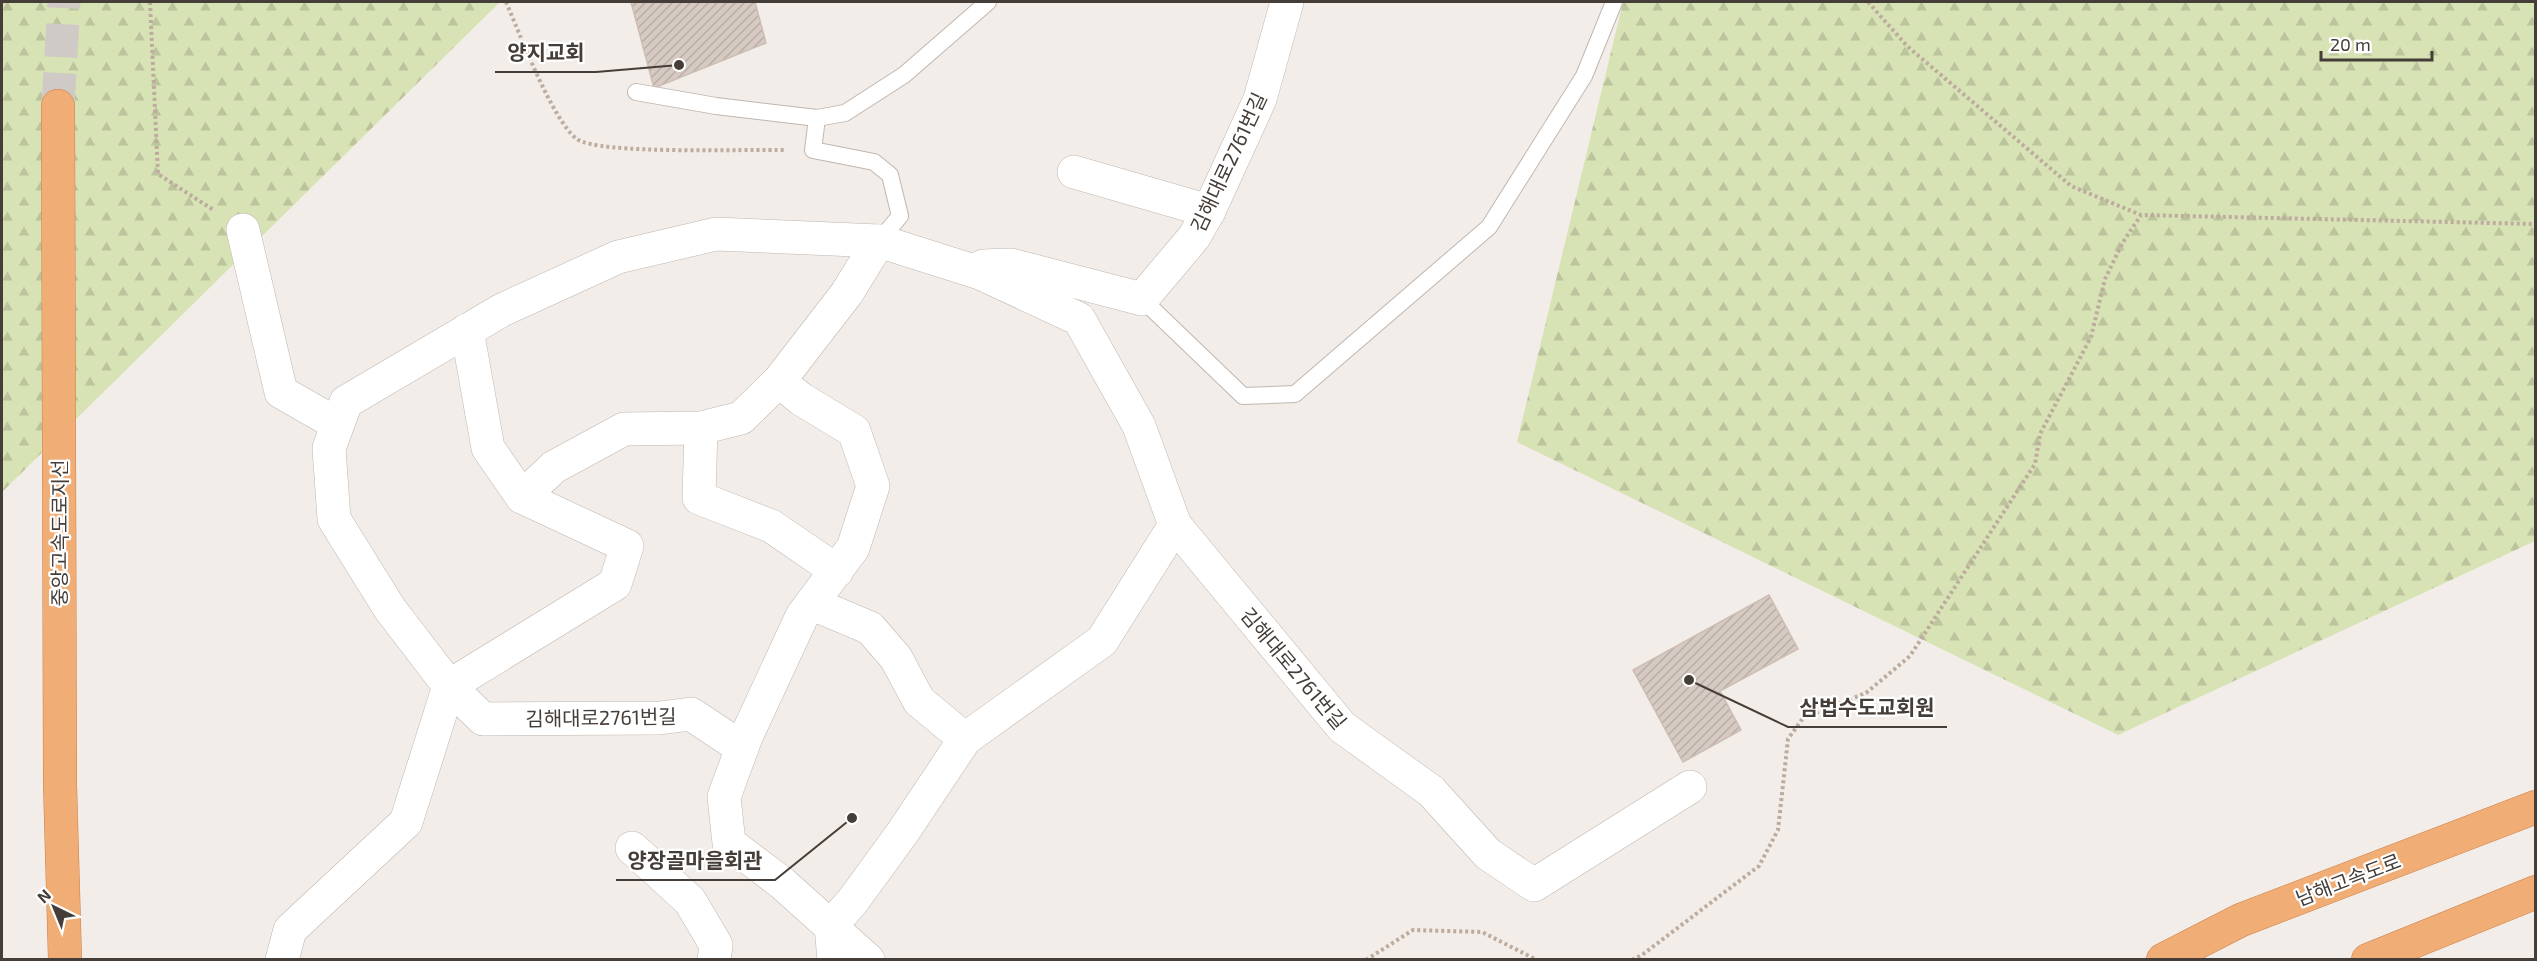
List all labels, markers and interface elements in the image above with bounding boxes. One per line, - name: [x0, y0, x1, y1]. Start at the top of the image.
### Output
- scale bar: [2321, 24, 2432, 62]
- callout: 양지교회: [495, 33, 596, 72]
- text: 20 m: [2330, 33, 2371, 55]
- text: 양지교회: [507, 39, 585, 64]
- street label: 김해대로2761번길: [1185, 88, 1271, 236]
- street label: 중앙고속도로지선: [47, 459, 71, 607]
- street label: 김해대로2761번길: [1236, 602, 1352, 734]
- callout: 삼법수도교회원: [1788, 688, 1947, 727]
- text: 삼법수도교회원: [1799, 694, 1935, 719]
- street label: 김해대로2761번길: [525, 704, 677, 730]
- callout: 양장골마을회관: [616, 841, 775, 880]
- text: 양장골마을회관: [627, 847, 763, 872]
- street label: 남해고속도로: [2292, 848, 2404, 910]
- north arrow: [24, 877, 84, 937]
- text: N: [33, 885, 54, 907]

